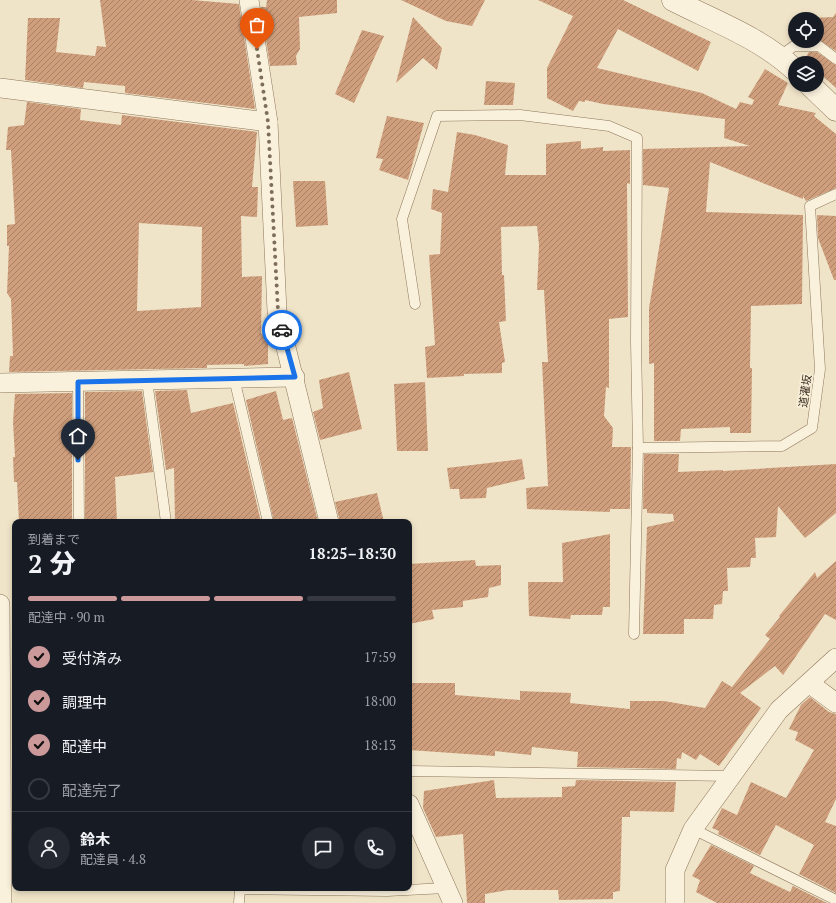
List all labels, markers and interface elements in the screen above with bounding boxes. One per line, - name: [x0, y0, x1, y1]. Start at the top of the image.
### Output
- pin: [240, 8, 274, 49]
- map controls: [788, 12, 824, 92]
- button: locate: [788, 12, 824, 48]
- icon: bag: [246, 14, 268, 36]
- button: layers: [788, 56, 824, 92]
- courier: [262, 310, 302, 350]
- icon: car: [271, 319, 293, 341]
- street label: 道灌坂: [796, 374, 814, 408]
- pin: [61, 419, 95, 460]
- icon: home: [67, 425, 89, 447]
- text: 到着まで: [28, 530, 80, 548]
- text: 18:25–18:30: [309, 543, 396, 563]
- text: 2 分: [28, 546, 76, 580]
- text: 配達中 · 90 m: [28, 608, 105, 626]
- icon: check: [28, 646, 50, 668]
- text: 受付済み: [62, 648, 122, 668]
- text: 17:59: [364, 648, 396, 666]
- icon: check: [28, 690, 50, 712]
- text: 調理中: [62, 692, 107, 712]
- text: 18:00: [364, 692, 396, 710]
- icon: check: [28, 734, 50, 756]
- text: 配達中: [62, 736, 107, 756]
- text: 18:13: [364, 736, 396, 754]
- text: 配達完了: [62, 780, 122, 800]
- button: person: [28, 827, 70, 869]
- button: chat: [302, 827, 344, 869]
- button: phone: [354, 827, 396, 869]
- text: 鈴木: [80, 829, 110, 849]
- text: 配達員 · 4.8: [80, 850, 146, 868]

